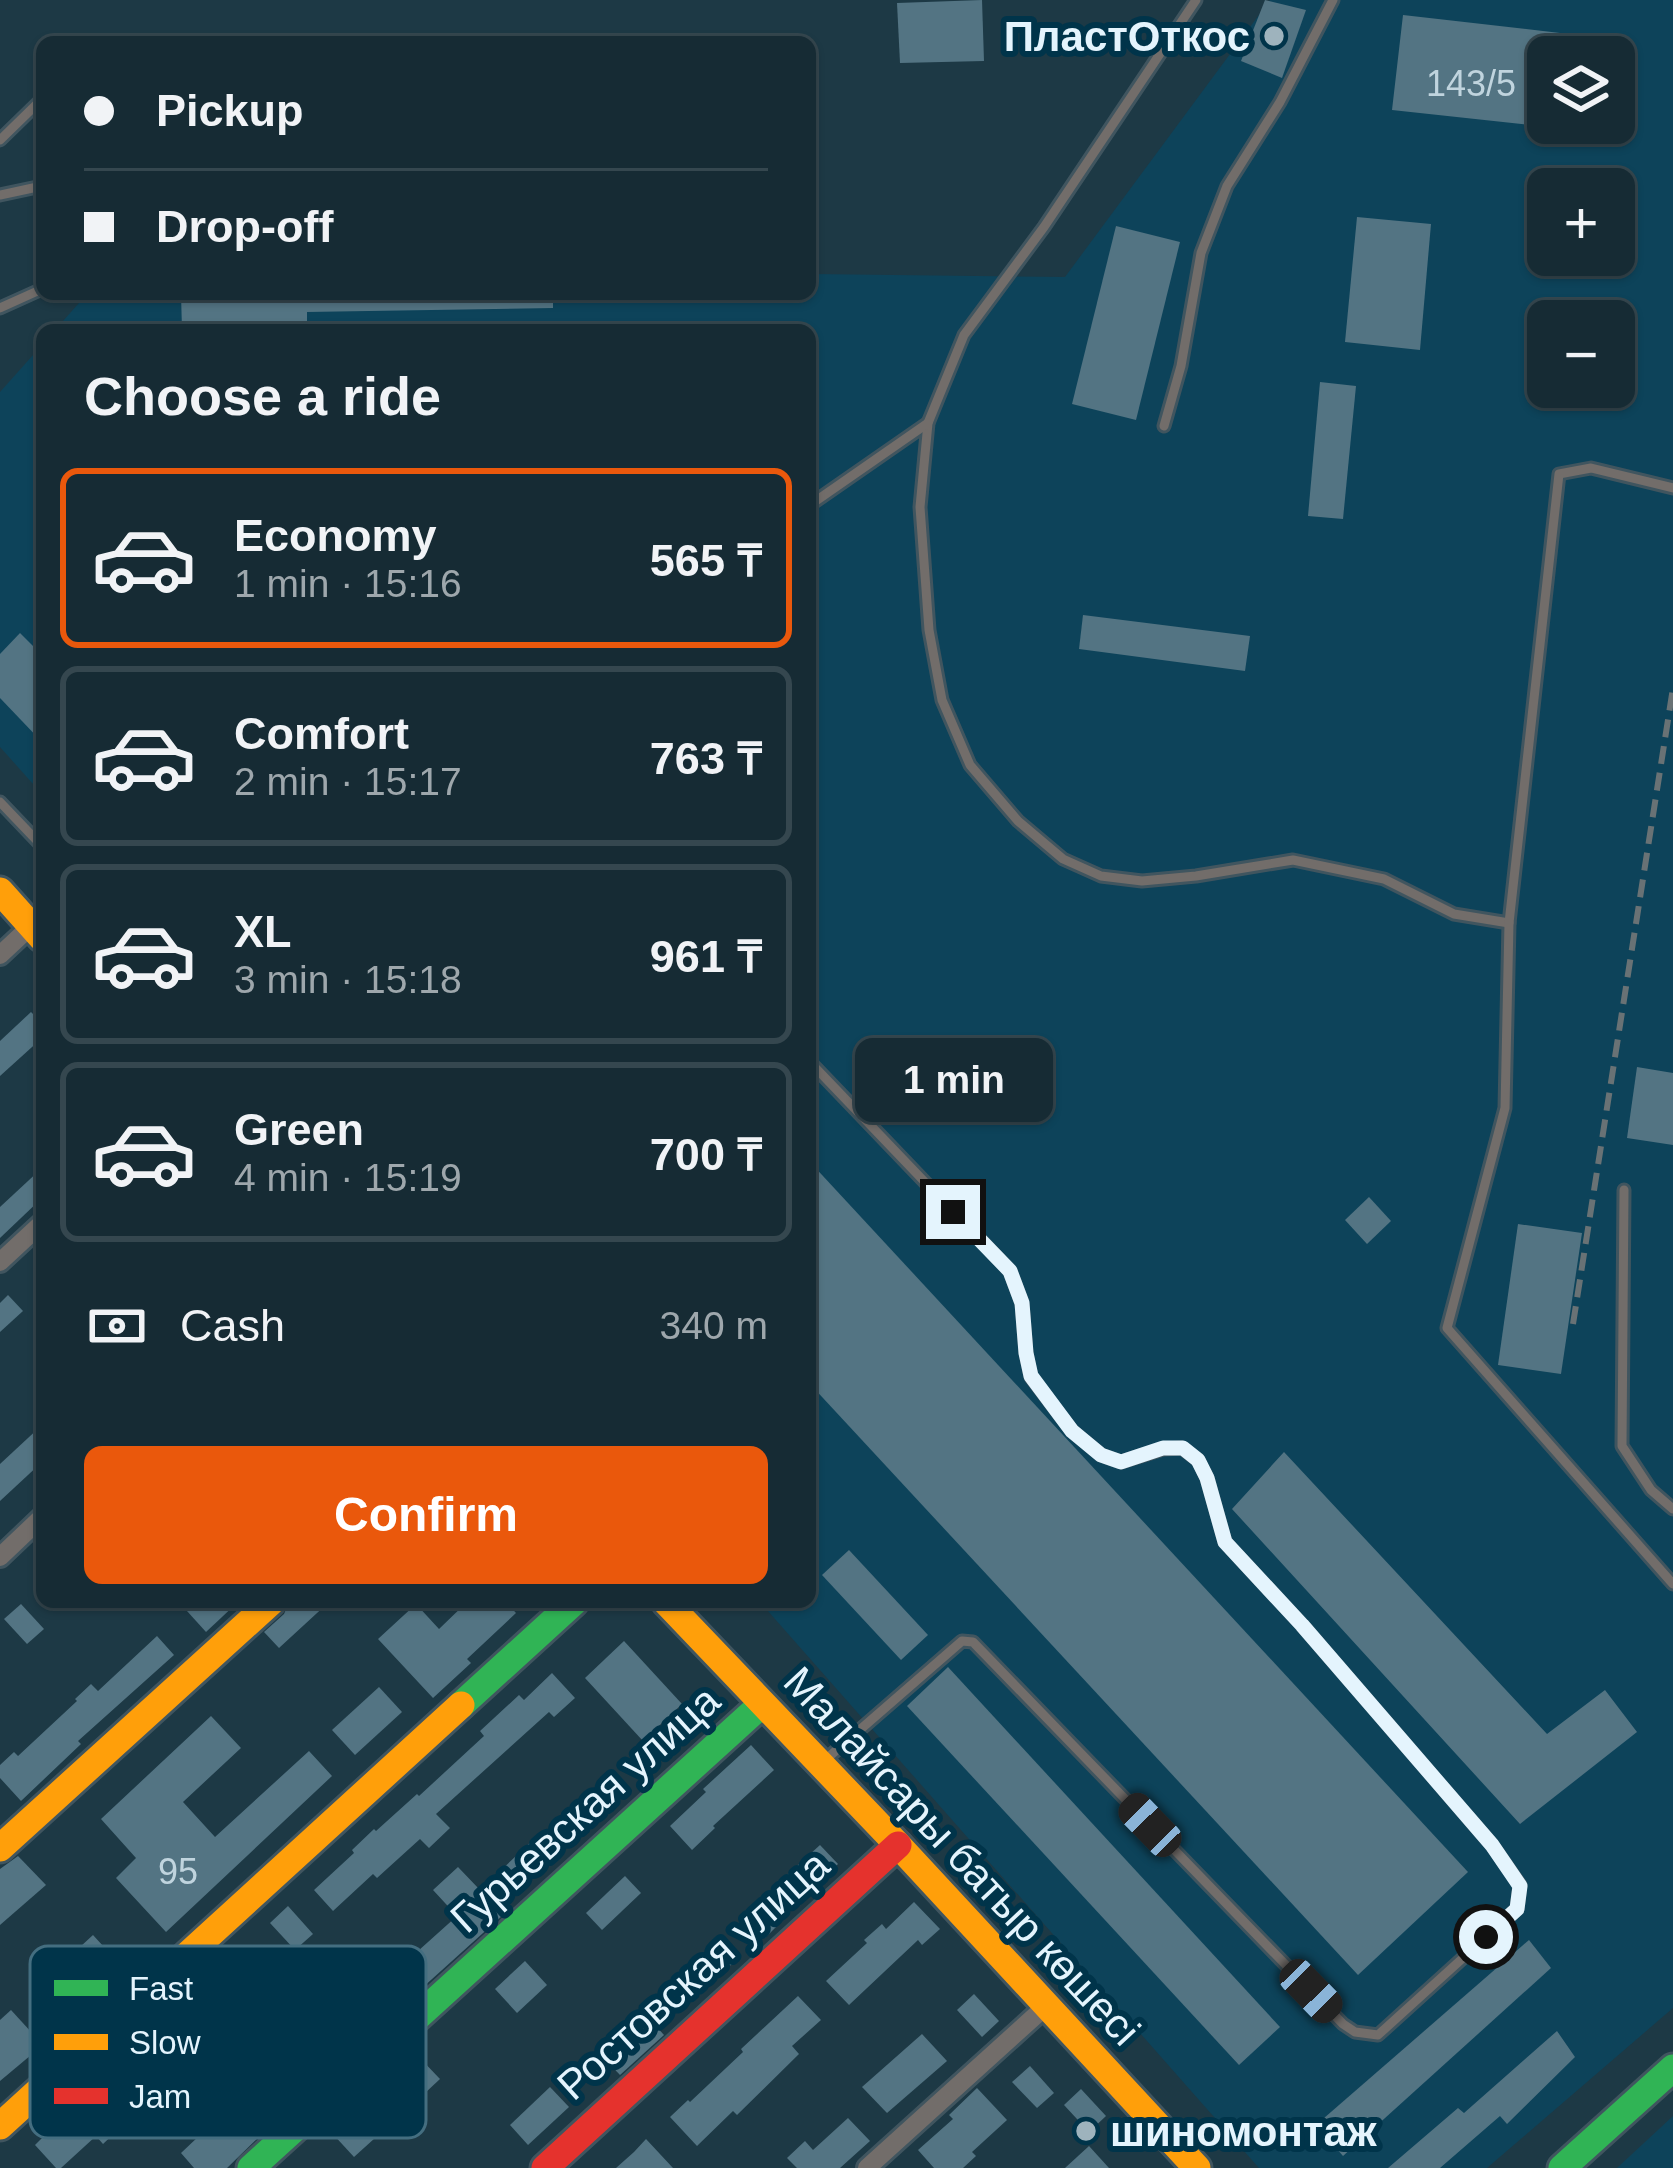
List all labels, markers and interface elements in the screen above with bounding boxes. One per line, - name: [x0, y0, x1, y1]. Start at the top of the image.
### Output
- place label: ПластОткос: [1004, 13, 1250, 60]
- marker: ПластОткос: [1261, 23, 1287, 49]
- map controls: [1527, 36, 1635, 408]
- button: layers: [1527, 36, 1635, 144]
- house number: 143/5: [1426, 63, 1516, 104]
- text: Pickup: [156, 85, 304, 136]
- button: +: [1527, 168, 1635, 276]
- text: Drop-off: [156, 201, 333, 252]
- button: −: [1527, 300, 1635, 408]
- text: Choose a ride: [84, 366, 441, 426]
- icon: car: [90, 504, 198, 612]
- text: Economy: [234, 510, 437, 561]
- text: 565 ₸: [650, 535, 762, 586]
- text: 1 min · 15:16: [234, 562, 462, 605]
- icon: car: [90, 702, 198, 810]
- text: Comfort: [234, 708, 409, 759]
- text: 763 ₸: [650, 733, 762, 784]
- text: 2 min · 15:17: [234, 760, 462, 803]
- icon: car: [90, 900, 198, 1008]
- text: XL: [234, 906, 292, 957]
- text: 961 ₸: [650, 931, 762, 982]
- text: 3 min · 15:18: [234, 958, 462, 1001]
- callout: 1 min: [854, 1038, 1052, 1122]
- text: 1 min: [903, 1058, 1005, 1101]
- icon: car: [90, 1098, 198, 1206]
- text: Green: [234, 1104, 364, 1155]
- text: 700 ₸: [650, 1129, 762, 1180]
- text: 4 min · 15:19: [234, 1156, 462, 1199]
- route end: [926, 1185, 980, 1239]
- icon: cash: [84, 1293, 150, 1359]
- text: Cash: [180, 1300, 285, 1351]
- text: 340 m: [660, 1304, 768, 1347]
- button: Confirm: [84, 1446, 768, 1584]
- street label: Малайсары батыр көшесі: [775, 1658, 1149, 2054]
- street label: Гурьевская улица: [441, 1676, 729, 1942]
- car: [1112, 1787, 1188, 1863]
- street label: Ростовская улица: [548, 1841, 839, 2109]
- house number: 95: [158, 1851, 198, 1892]
- route start: [1459, 1910, 1513, 1964]
- legend: [30, 1946, 426, 2138]
- car: [1273, 1953, 1349, 2029]
- text: Fast: [129, 1970, 193, 2007]
- text: Slow: [129, 2024, 201, 2061]
- text: Jam: [129, 2078, 191, 2115]
- place label: шиномонтаж: [1110, 2108, 1378, 2155]
- marker: шиномонтаж: [1073, 2118, 1099, 2144]

